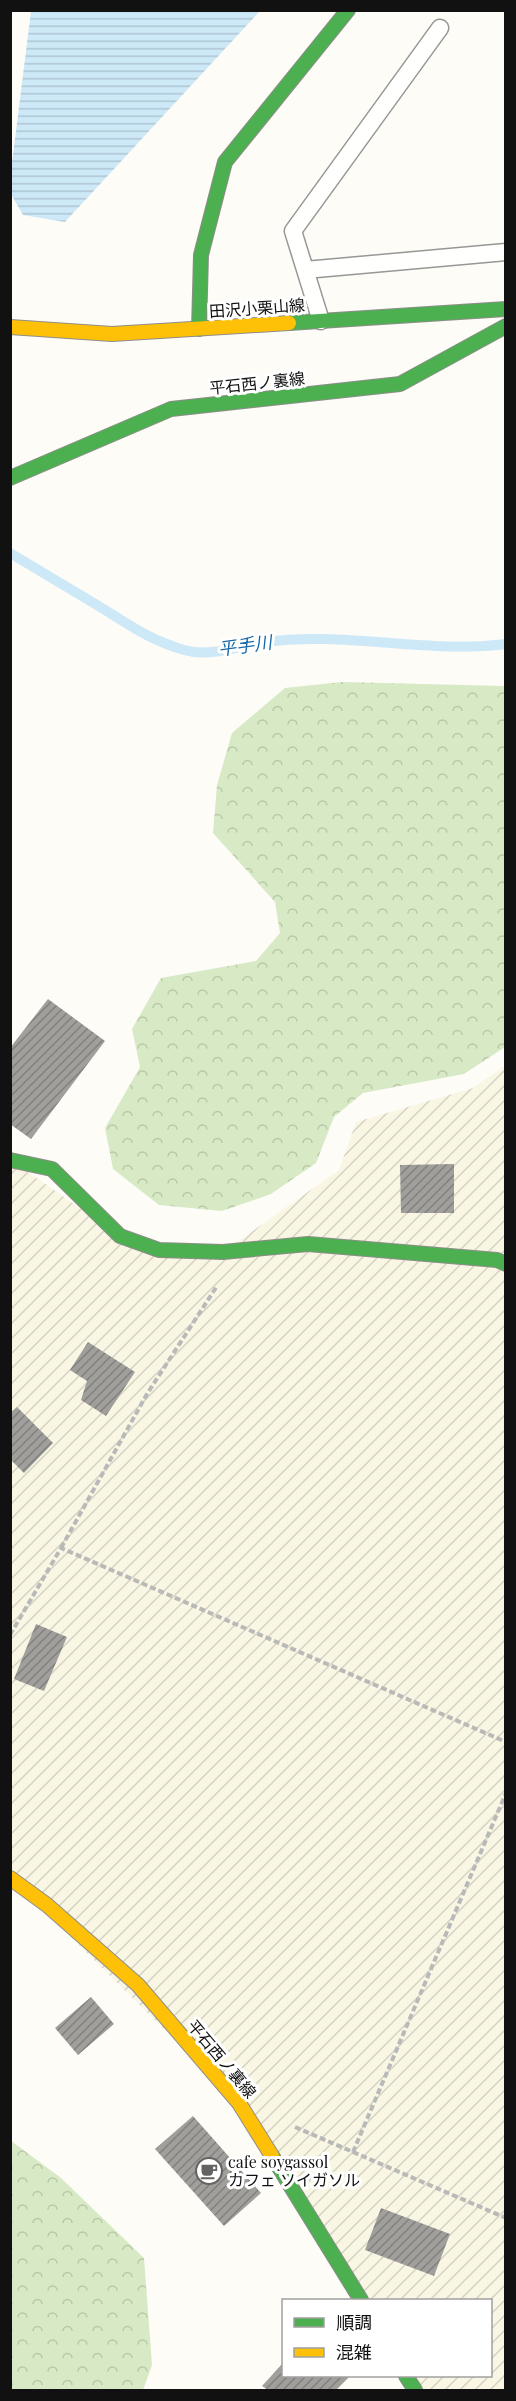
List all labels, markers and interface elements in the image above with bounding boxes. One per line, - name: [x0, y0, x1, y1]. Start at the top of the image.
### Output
- street label: 田沢小栗山線: [208, 294, 306, 321]
- street label: 平石西ノ裏線: [208, 367, 306, 398]
- water label: 平手川: [216, 629, 275, 661]
- street label: 平石西ノ裏線: [183, 2015, 261, 2102]
- place label: cafe soygassol カフェ ソイガソル: [228, 2151, 360, 2190]
- cafe icon: cafe soygassol カフェ ソイガソル: [194, 2156, 224, 2186]
- legend: [282, 2299, 492, 2377]
- text: 順調: [336, 2310, 372, 2334]
- text: 混雑: [336, 2340, 372, 2364]

